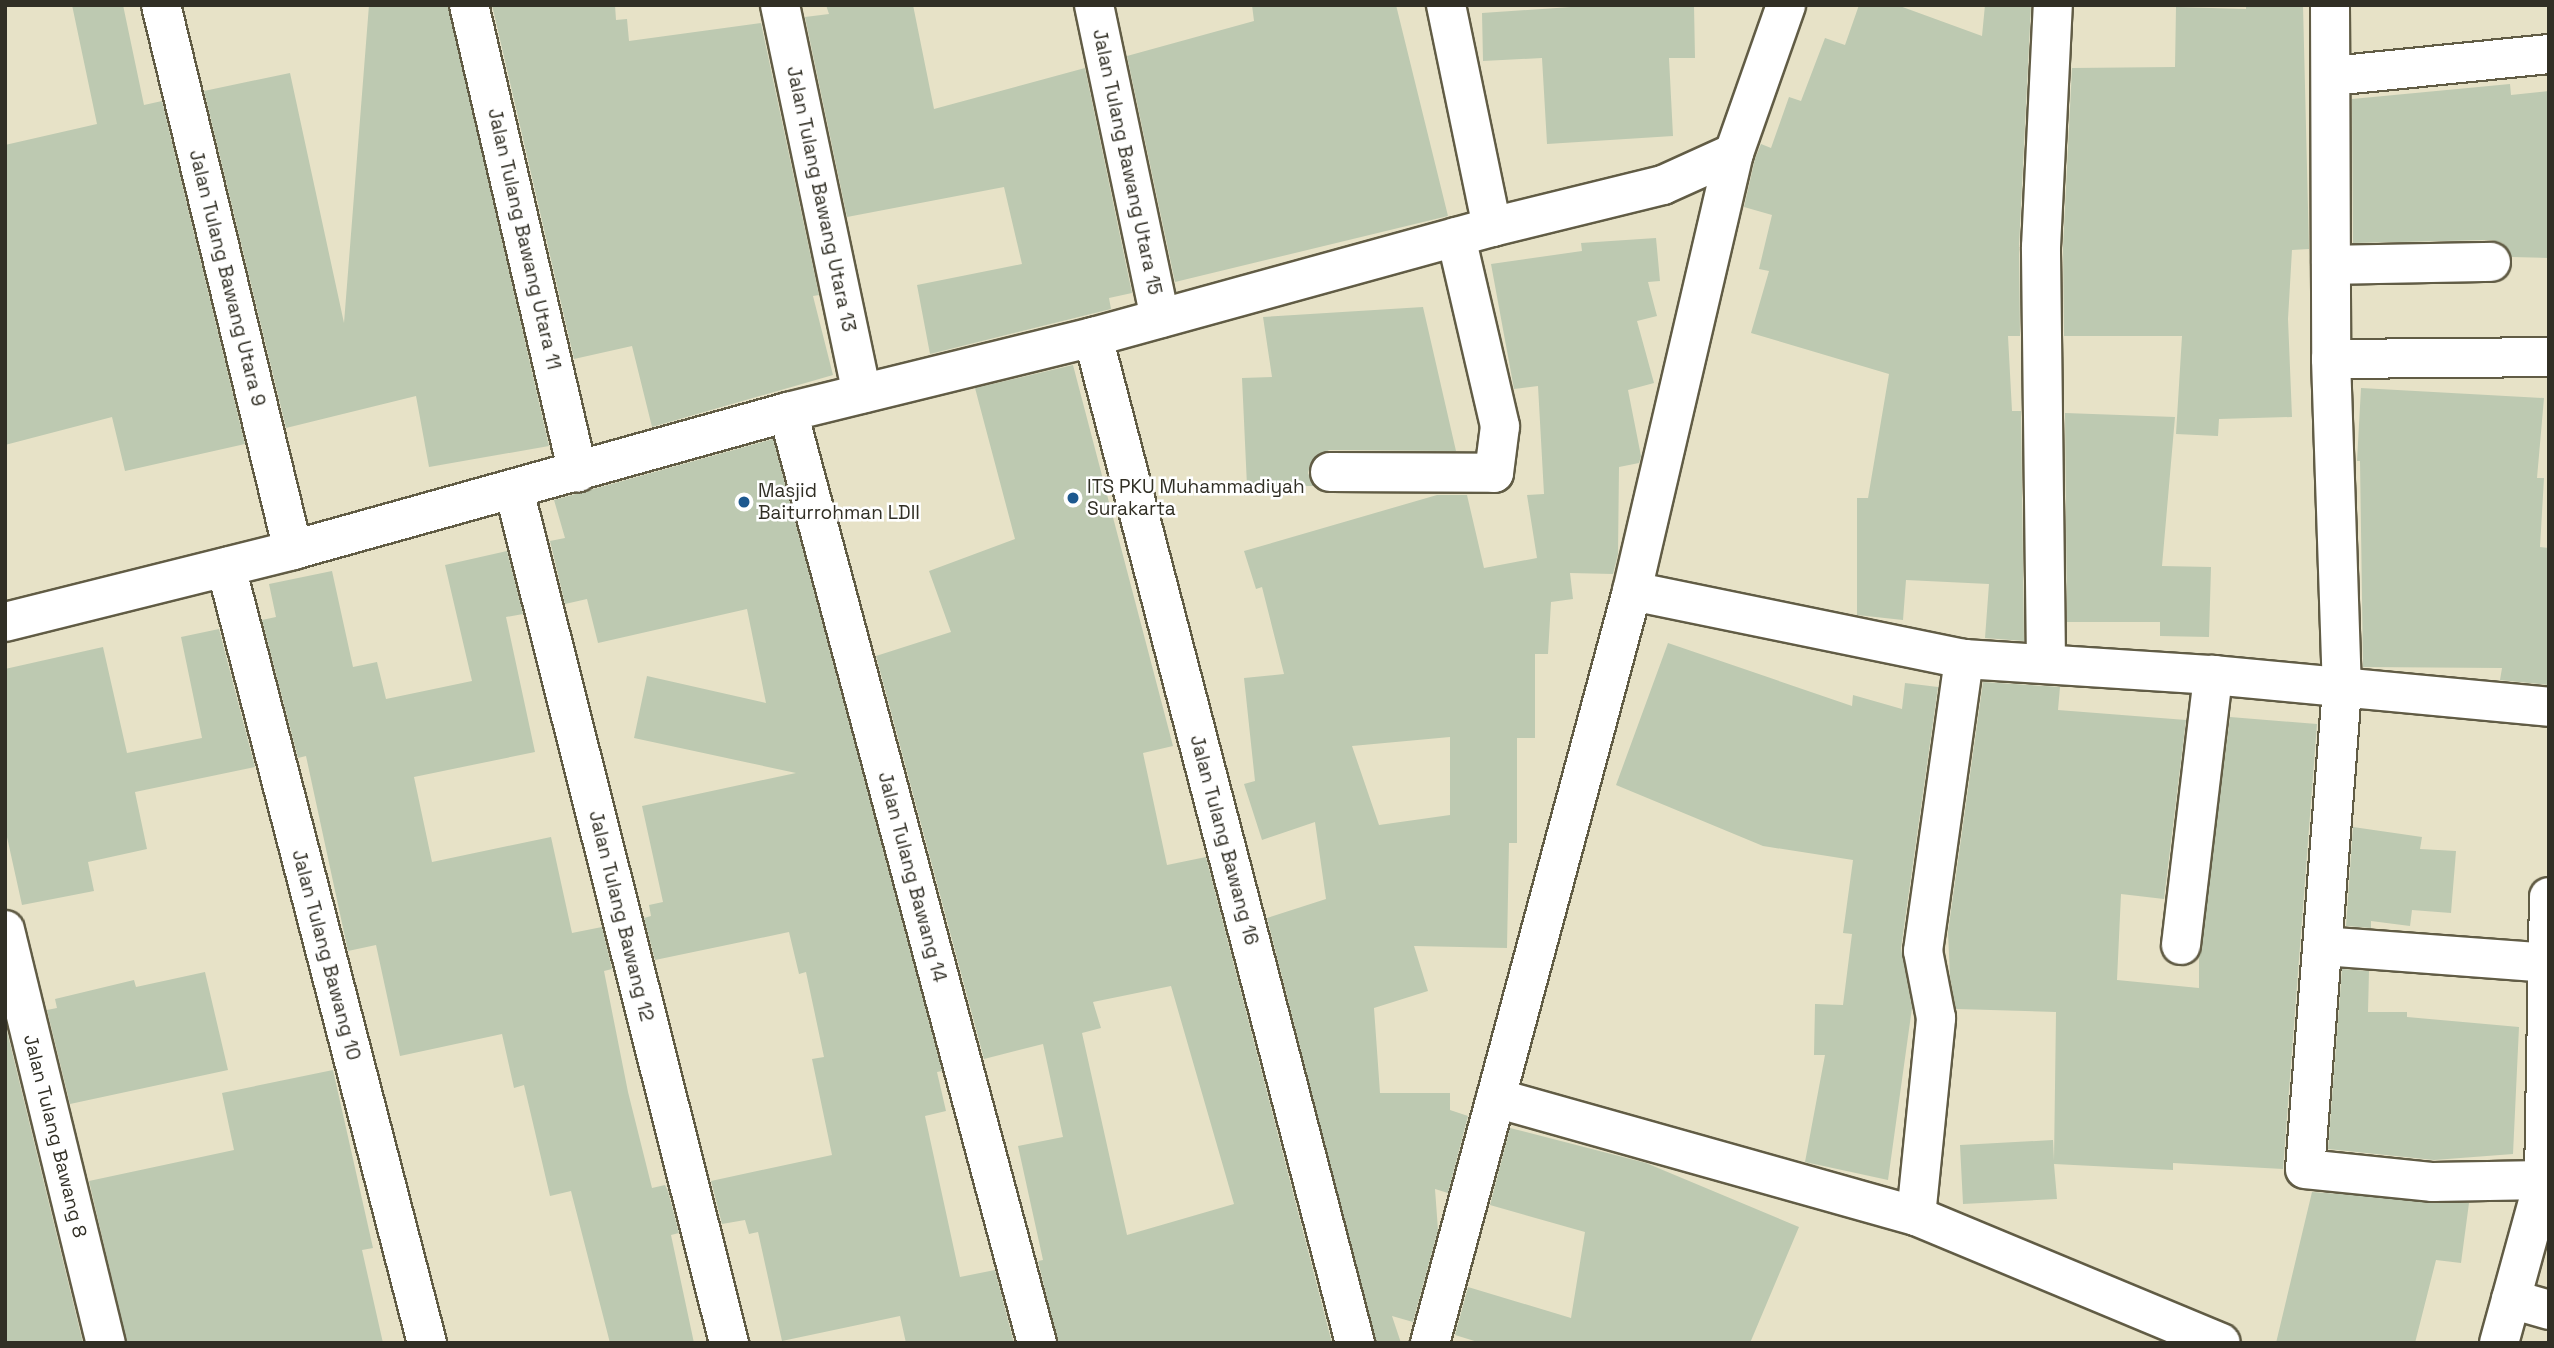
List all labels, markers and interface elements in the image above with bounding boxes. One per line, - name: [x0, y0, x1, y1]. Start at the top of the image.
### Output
- street label: Jalan Tulang Bawang Utara 15: [1088, 27, 1166, 297]
- street label: Jalan Tulang Bawang Utara 13: [782, 64, 860, 334]
- street label: Jalan Tulang Bawang Utara 11: [483, 106, 565, 372]
- street label: Jalan Tulang Bawang Utara 9: [184, 147, 270, 409]
- place label: ITS PKU Muhammadiyah Surakarta: [1087, 476, 1305, 520]
- place label: Masjid Baiturrohman LDII: [758, 480, 920, 524]
- marker: ITS PKU Muhammadiyah Surakarta: [1065, 490, 1081, 506]
- marker: Masjid Baiturrohman LDII: [736, 494, 752, 510]
- street label: Jalan Tulang Bawang 16: [1185, 732, 1263, 948]
- street label: Jalan Tulang Bawang 14: [873, 769, 951, 985]
- street label: Jalan Tulang Bawang 12: [584, 808, 658, 1024]
- street label: Jalan Tulang Bawang 10: [287, 847, 365, 1063]
- street label: Jalan Tulang Bawang 8: [19, 1032, 91, 1240]

